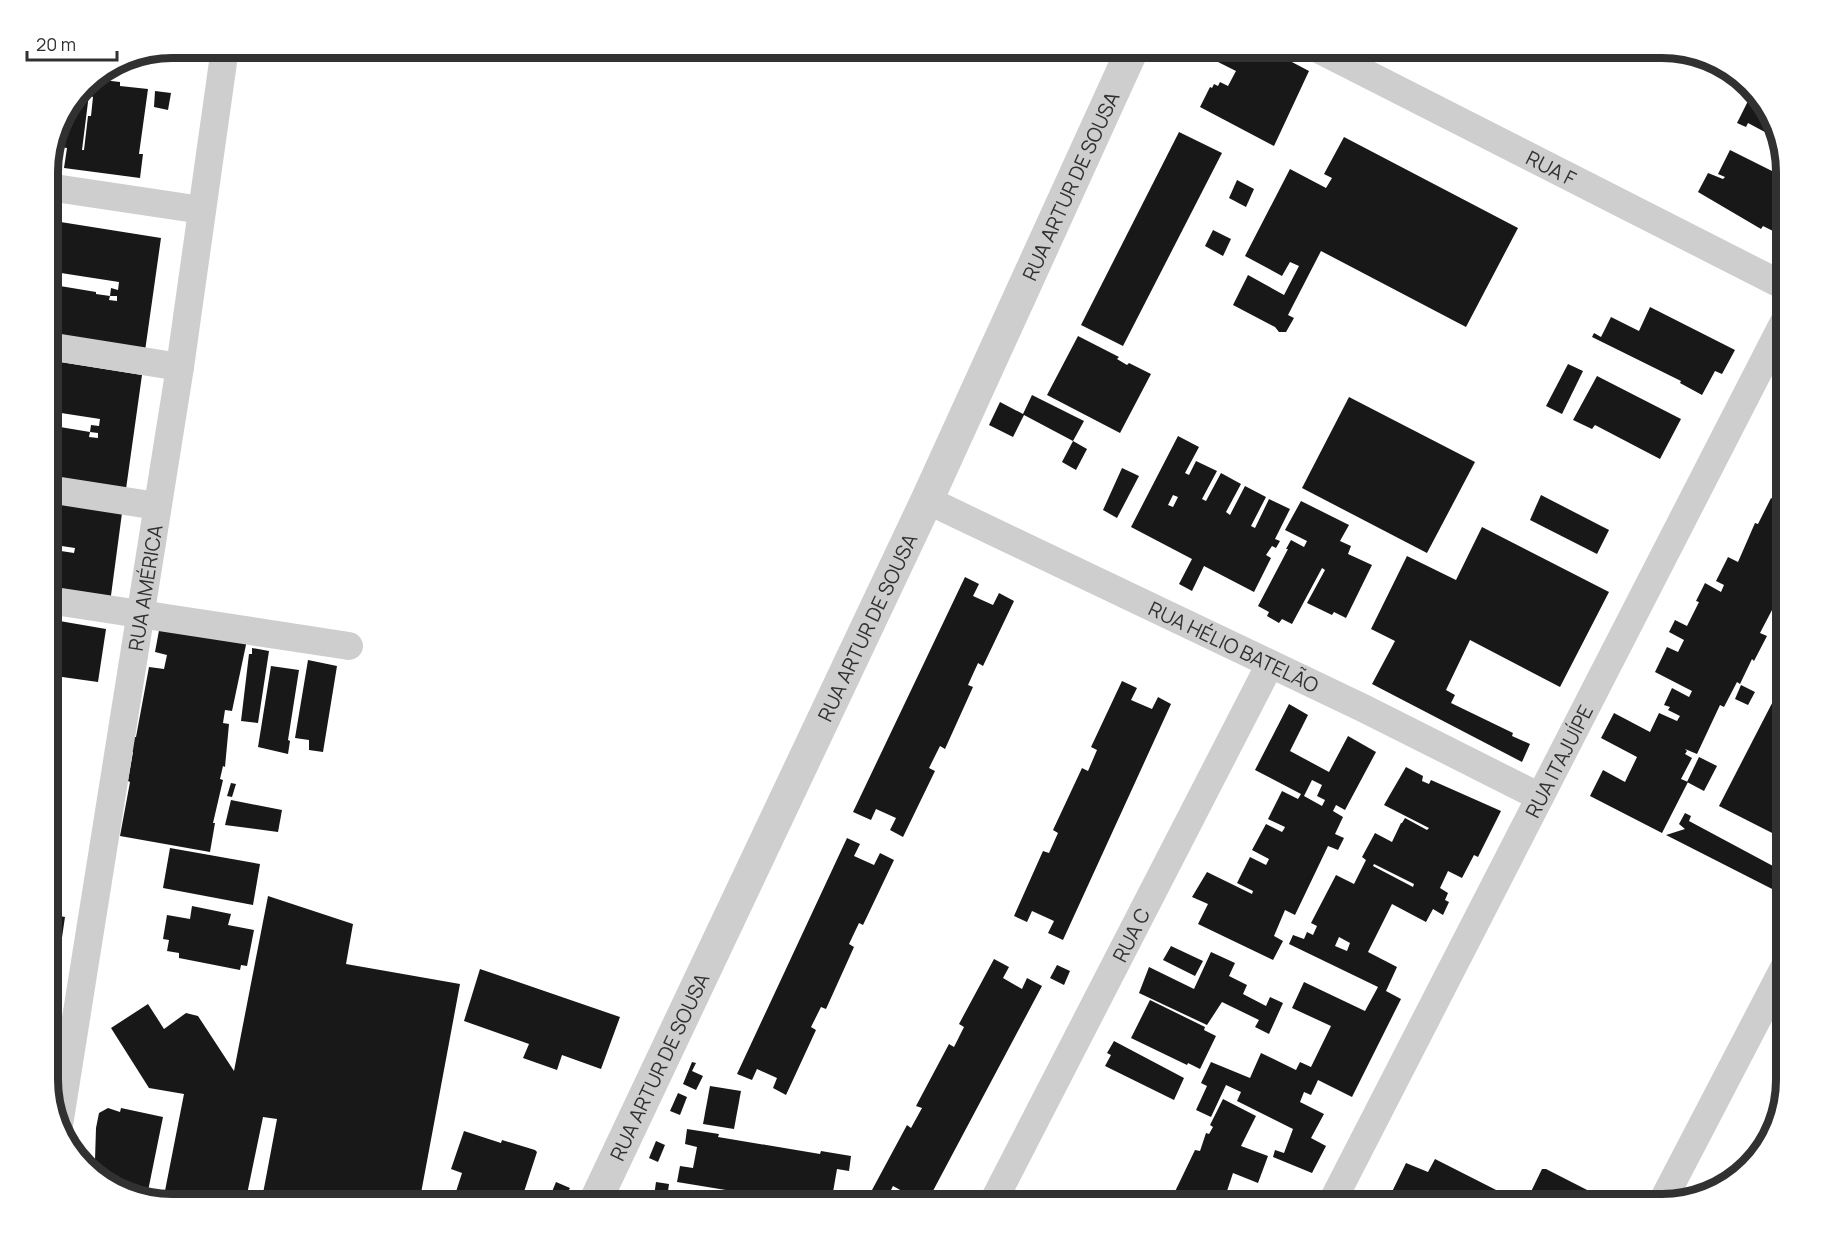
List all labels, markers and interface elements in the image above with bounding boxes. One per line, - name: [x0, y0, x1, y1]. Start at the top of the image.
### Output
- scale bar: [27, 24, 117, 62]
- text: 20 m: [36, 32, 76, 56]
- street label: RUA ARTUR DE SOUSA: [1015, 87, 1125, 285]
- street label: RUA F: [1522, 144, 1581, 192]
- street label: RUA AMÉRICA: [121, 522, 168, 653]
- street label: RUA ARTUR DE SOUSA: [811, 529, 923, 726]
- street label: RUA HÉLIO BATELÃO: [1144, 594, 1323, 698]
- street label: RUA ITAJUÍPE: [1518, 700, 1599, 822]
- street label: RUA C: [1106, 903, 1156, 966]
- street label: RUA ARTUR DE SOUSA: [603, 968, 715, 1165]

